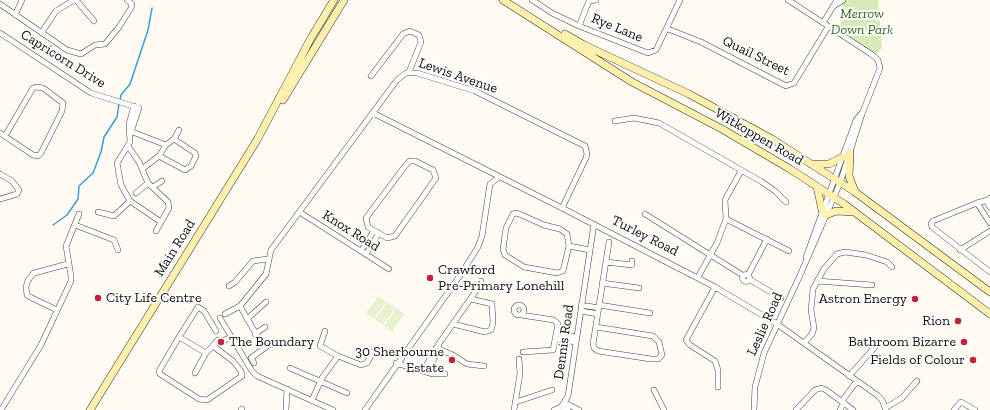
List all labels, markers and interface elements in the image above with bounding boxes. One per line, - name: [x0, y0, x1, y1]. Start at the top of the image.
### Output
- park label: Merrow Down Park: [831, 6, 893, 38]
- street label: Rye Lane: [589, 10, 645, 46]
- street label: Capricorn Drive: [17, 26, 109, 92]
- street label: Quail Street: [720, 33, 792, 79]
- street label: Lewis Avenue: [416, 55, 500, 97]
- street label: Witkoppen Road: [712, 105, 806, 169]
- street label: Knox Road: [319, 207, 383, 255]
- street label: Turley Road: [609, 212, 681, 260]
- street label: Main Road: [151, 216, 199, 280]
- place label: Crawford Pre-Primary Lonehill: [438, 262, 565, 294]
- marker: Crawford Pre-Primary Lonehill: [425, 273, 435, 283]
- place label: City Life Centre: [106, 290, 201, 306]
- street label: Leslie Road: [744, 290, 786, 358]
- place label: Astron Energy: [819, 291, 907, 307]
- marker: City Life Centre: [93, 293, 103, 303]
- marker: Astron Energy: [910, 294, 920, 304]
- street label: Dennis Road: [550, 303, 578, 381]
- place label: Rion: [922, 313, 950, 329]
- marker: Rion: [953, 316, 963, 326]
- place label: The Boundary: [229, 334, 314, 350]
- place label: Bathroom Bizarre: [848, 334, 956, 350]
- marker: The Boundary: [216, 337, 226, 347]
- marker: Bathroom Bizarre: [959, 337, 969, 347]
- place label: 30 Sherbourne Estate: [355, 344, 444, 376]
- place label: Fields of Colour: [870, 352, 965, 368]
- marker: 30 Sherbourne Estate: [447, 355, 457, 365]
- marker: Fields of Colour: [968, 355, 978, 365]

